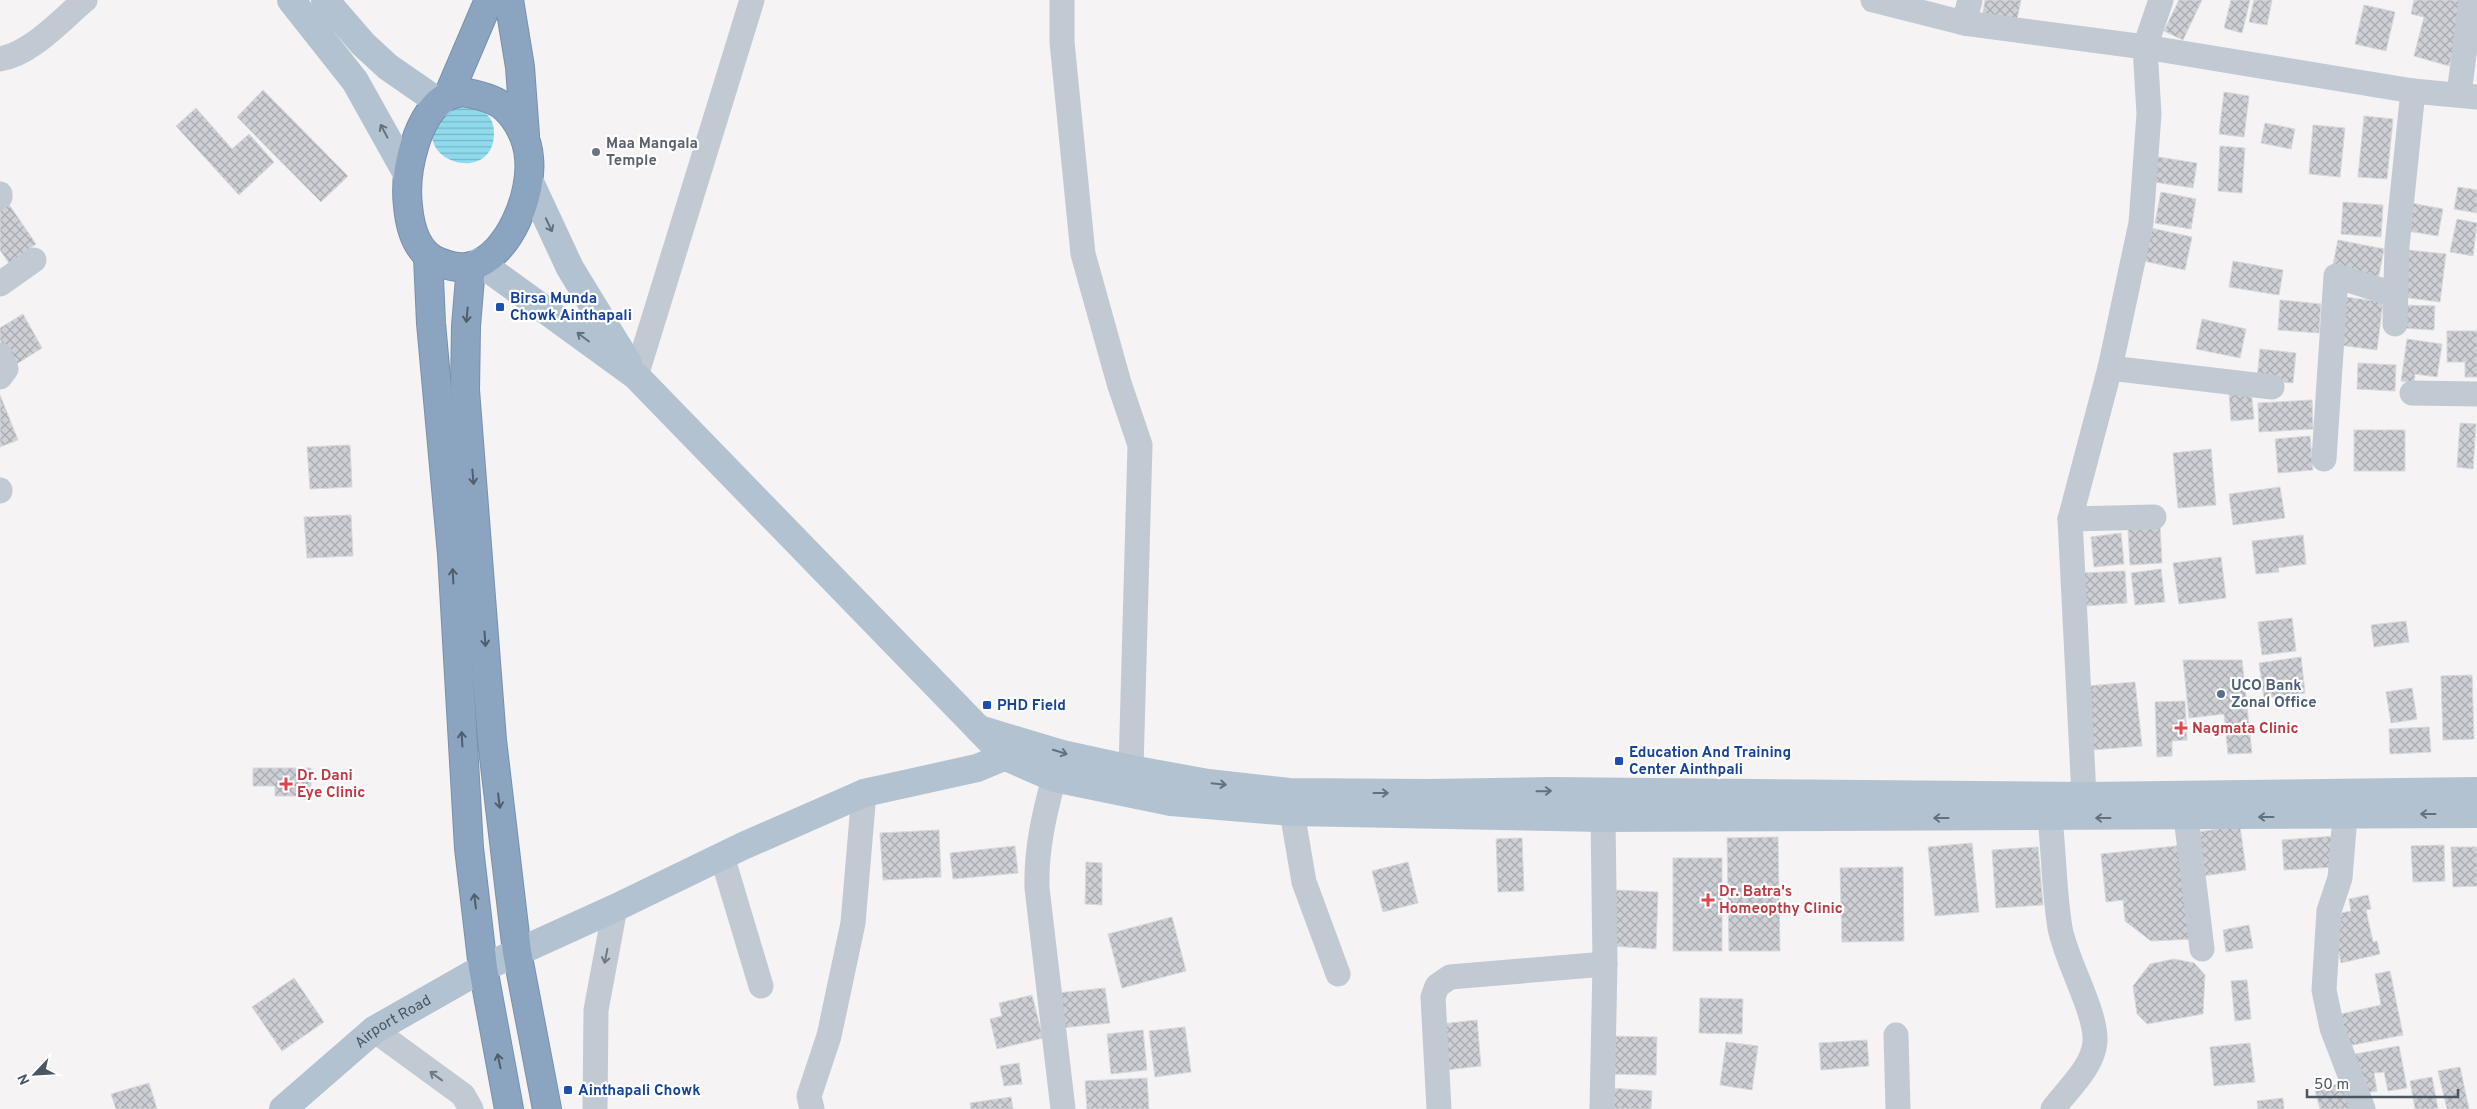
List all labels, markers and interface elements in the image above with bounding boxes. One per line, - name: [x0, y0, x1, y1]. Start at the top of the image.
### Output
- one-way arrow: [379, 124, 389, 139]
- place label: Maa Mangala Temple: [606, 135, 698, 171]
- marker: Maa Mangala Temple: [590, 146, 602, 158]
- one-way arrow: [545, 217, 555, 232]
- place label: Birsa Munda Chowk Ainthapali: [510, 290, 632, 326]
- marker: Birsa Munda Chowk Ainthapali: [494, 301, 506, 313]
- one-way arrow: [463, 306, 472, 322]
- one-way arrow: [577, 331, 590, 342]
- one-way arrow: [468, 468, 477, 484]
- one-way arrow: [449, 569, 458, 585]
- one-way arrow: [480, 630, 490, 646]
- place label: UCO Bank Zonal Office: [2231, 677, 2317, 713]
- marker: UCO Bank Zonal Office: [2215, 688, 2227, 700]
- place label: PHD Field: [997, 697, 1066, 716]
- marker: PHD Field: [981, 699, 993, 711]
- place label: Nagmata Clinic: [2192, 720, 2299, 739]
- marker: Nagmata Clinic: [2174, 721, 2188, 735]
- one-way arrow: [458, 731, 467, 747]
- place label: Education And Training Center Ainthpali: [1629, 744, 1791, 780]
- one-way arrow: [1051, 748, 1067, 758]
- marker: Education And Training Center Ainthpali: [1613, 755, 1625, 767]
- place label: Dr. Dani Eye Clinic: [297, 767, 365, 803]
- marker: Dr. Dani Eye Clinic: [279, 777, 293, 791]
- one-way arrow: [1211, 779, 1227, 789]
- one-way arrow: [1535, 786, 1551, 796]
- one-way arrow: [1372, 788, 1389, 798]
- one-way arrow: [494, 792, 504, 808]
- one-way arrow: [2421, 809, 2437, 819]
- one-way arrow: [2258, 812, 2274, 822]
- one-way arrow: [1933, 813, 1950, 823]
- one-way arrow: [2096, 813, 2112, 823]
- place label: Dr. Batra's Homeopthy Clinic: [1719, 883, 1843, 919]
- one-way arrow: [470, 893, 480, 909]
- marker: Dr. Batra's Homeopthy Clinic: [1701, 893, 1715, 907]
- one-way arrow: [600, 948, 610, 964]
- street label: Airport Road: [351, 991, 435, 1053]
- north arrow: [10, 1049, 60, 1099]
- one-way arrow: [494, 1054, 503, 1070]
- scale bar: [2307, 1066, 2458, 1098]
- text: N: [15, 1071, 34, 1087]
- one-way arrow: [429, 1071, 443, 1081]
- text: 50 m: [2314, 1076, 2349, 1095]
- place label: Ainthapali Chowk: [578, 1082, 701, 1101]
- marker: Ainthapali Chowk: [562, 1084, 574, 1096]

